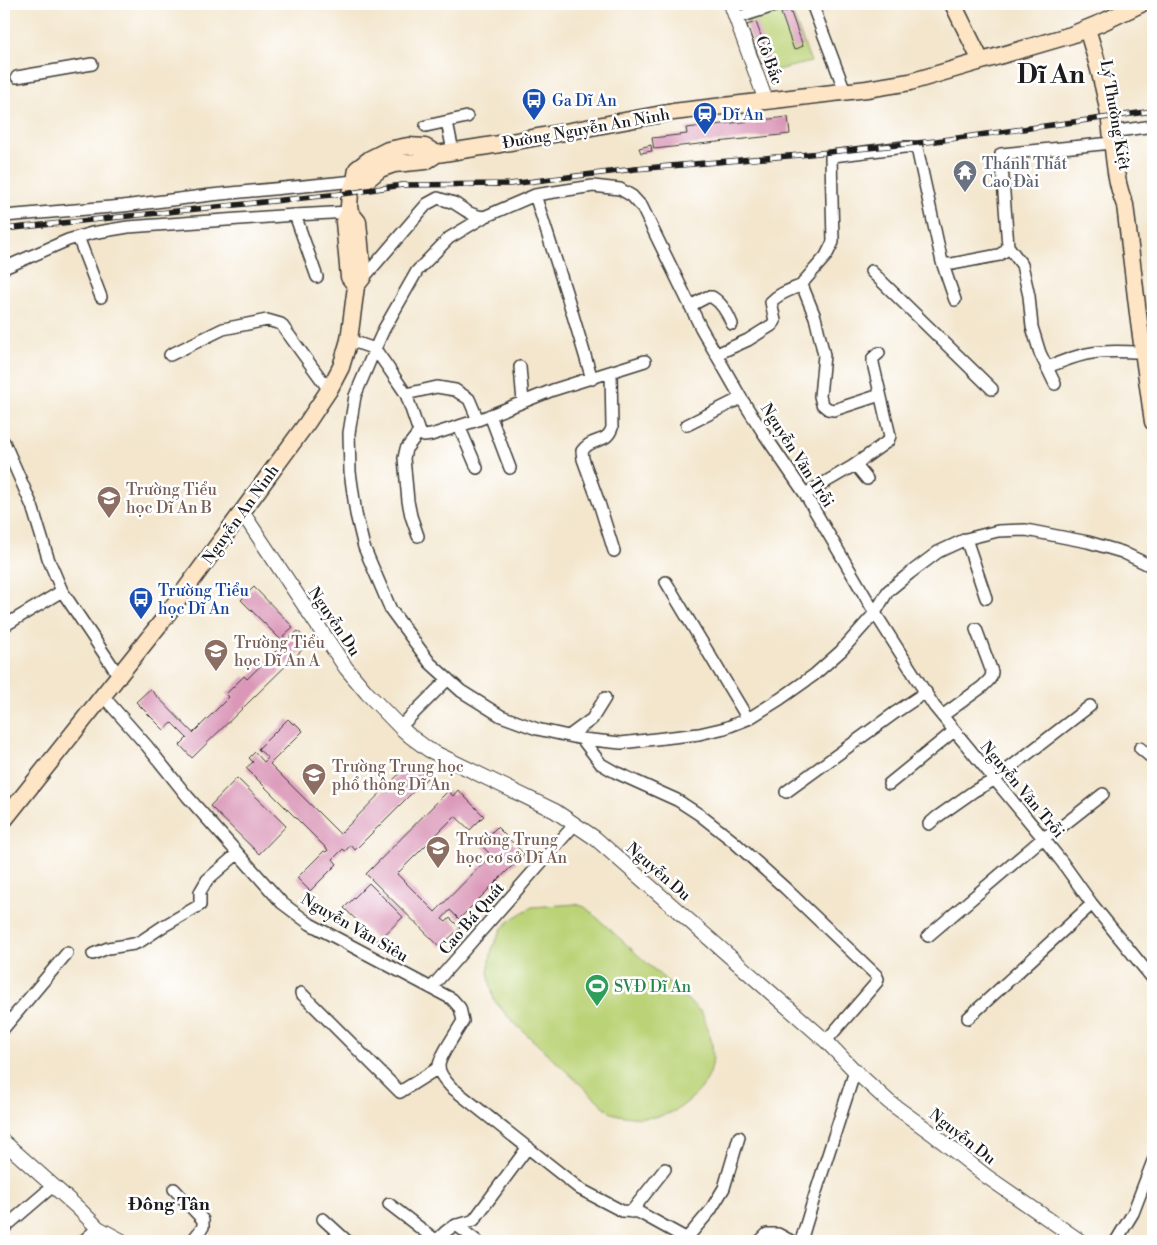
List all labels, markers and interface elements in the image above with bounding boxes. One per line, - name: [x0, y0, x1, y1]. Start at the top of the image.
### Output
- street label: Cô Bắc: [751, 33, 787, 88]
- street label: Lý Thường Kiệt: [1095, 58, 1135, 172]
- district label: Dĩ An: [1017, 59, 1085, 91]
- bus stop icon: Ga Dĩ An: [521, 87, 547, 121]
- place label: Ga Dĩ An: [552, 91, 617, 111]
- station icon: Dĩ An: [692, 101, 718, 135]
- street label: Đường Nguyễn An Ninh: [501, 104, 672, 154]
- place label: Dĩ An: [722, 105, 764, 125]
- place label: Thánh Thất Cao Đài: [982, 154, 1068, 192]
- temple icon: Thánh Thất Cao Đài: [952, 159, 978, 193]
- street label: Nguyễn Văn Trỗi: [756, 400, 838, 511]
- street label: Nguyễn An Ninh: [198, 461, 284, 568]
- place label: Trường Tiểu học Dĩ An B: [126, 480, 217, 518]
- school or university icon: Trường Tiểu học Dĩ An B: [96, 485, 122, 519]
- place label: Trường Tiểu học Dĩ An: [158, 581, 249, 619]
- street label: Nguyễn Du: [304, 583, 365, 660]
- bus stop icon: Trường Tiểu học Dĩ An: [128, 586, 154, 620]
- place label: Trường Tiểu học Dĩ An A: [234, 633, 325, 671]
- school or university icon: Trường Tiểu học Dĩ An A: [203, 638, 229, 672]
- street label: Nguyễn Văn Trỗi: [976, 737, 1069, 842]
- place label: Trường Trung học phổ thông Dĩ An: [332, 757, 464, 795]
- school or university icon: Trường Trung học phổ thông Dĩ An: [301, 762, 327, 796]
- place label: Trường Trung học cơ sở Dĩ An: [456, 830, 568, 868]
- school or university icon: Trường Trung học cơ sở Dĩ An: [425, 835, 451, 869]
- street label: Nguyễn Du: [622, 838, 695, 905]
- street label: Cao Bá Quát: [435, 878, 509, 959]
- street label: Nguyễn Văn Siêu: [297, 889, 412, 967]
- sports icon: SVĐ Dĩ An: [584, 973, 610, 1007]
- place label: SVĐ Dĩ An: [614, 977, 692, 997]
- street label: Nguyễn Du: [925, 1104, 1000, 1169]
- district label: Đông Tân: [127, 1193, 210, 1216]

